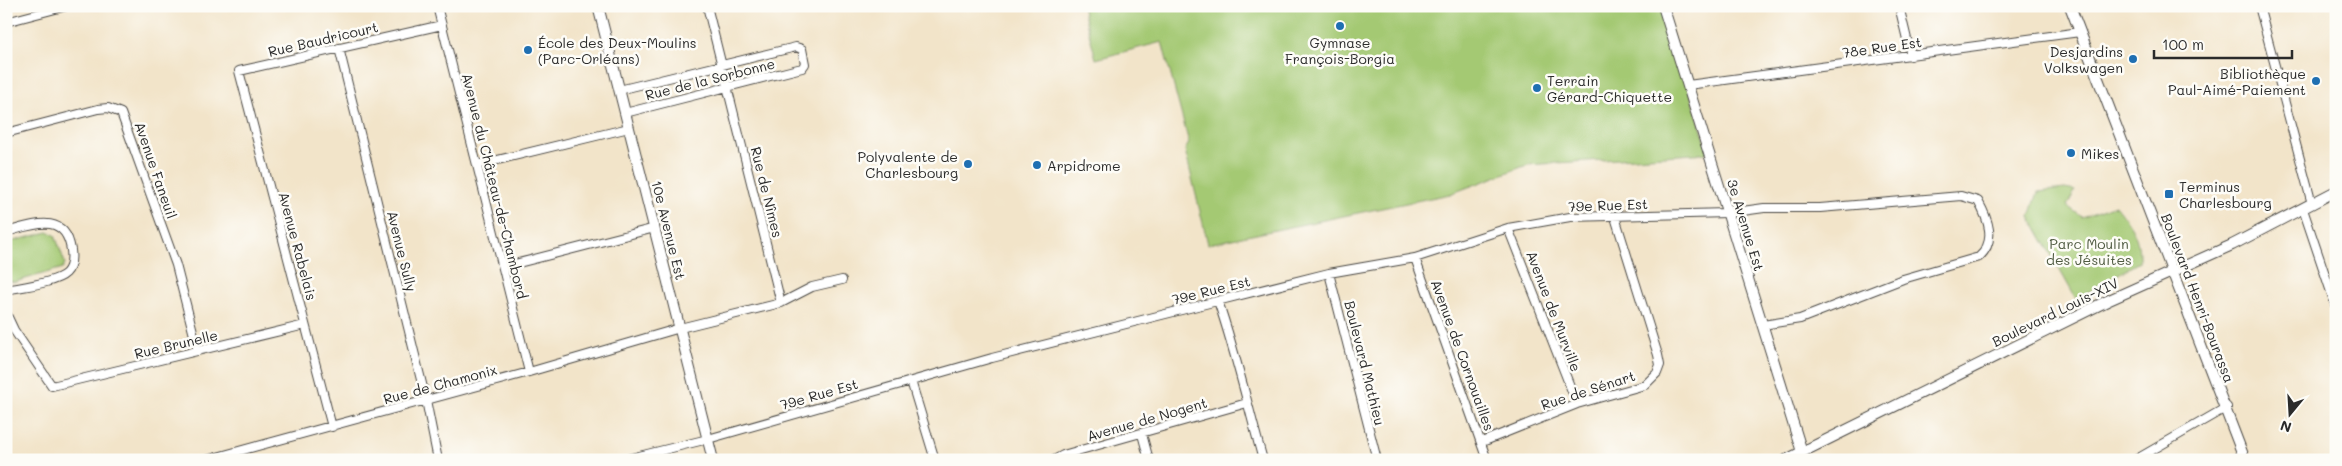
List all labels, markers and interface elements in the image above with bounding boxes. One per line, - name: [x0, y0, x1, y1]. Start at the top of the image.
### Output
- street label: Rue Baudricourt: [266, 17, 380, 61]
- marker: Gymnase François-Borgia: [1334, 20, 1346, 32]
- scale bar: [2154, 28, 2292, 60]
- street label: 78e Rue Est: [1841, 32, 1923, 62]
- place label: École des Deux-Moulins (Parc-Orléans): [538, 33, 697, 68]
- place label: Gymnase François-Borgia: [1285, 33, 1395, 68]
- text: 100 m: [2162, 34, 2204, 54]
- place label: Desjardins Volkswagen: [2044, 42, 2123, 77]
- marker: École des Deux-Moulins (Parc-Orléans): [522, 44, 534, 56]
- marker: Desjardins Volkswagen: [2127, 53, 2139, 65]
- street label: Rue de la Sorbonne: [643, 54, 777, 104]
- place label: Bibliothèque Paul-Aimé-Paiement: [2168, 64, 2306, 99]
- street label: Avenue du Château-de-Chambord: [458, 71, 532, 301]
- place label: Terrain Gérard-Chiquette: [1547, 71, 1672, 106]
- marker: Bibliothèque Paul-Aimé-Paiement: [2310, 75, 2322, 87]
- marker: Terrain Gérard-Chiquette: [1531, 82, 1543, 94]
- street label: Avenue Faneuil: [131, 119, 181, 221]
- place label: Mikes: [2081, 144, 2119, 163]
- street label: Rue de Nîmes: [747, 145, 787, 239]
- place label: Polyvalente de Charlesbourg: [857, 147, 958, 182]
- marker: Mikes: [2065, 147, 2077, 159]
- place label: Arpidrome: [1047, 156, 1121, 175]
- marker: Polyvalente de Charlesbourg: [962, 158, 974, 170]
- marker: Arpidrome: [1031, 159, 1043, 171]
- street label: 3e Avenue Est: [1723, 177, 1769, 273]
- place label: Terminus Charlesbourg: [2179, 177, 2272, 212]
- street label: 10e Avenue Est: [647, 178, 691, 282]
- marker: Terminus Charlesbourg: [2163, 188, 2175, 200]
- street label: Avenue Rabelais: [274, 190, 322, 302]
- street label: 79e Rue Est: [1568, 194, 1648, 216]
- street label: Avenue Sully: [383, 209, 421, 293]
- street label: Boulevard Henri-Bourassa: [2157, 211, 2239, 385]
- park label: Parc Moulin des Jésuites: [2046, 234, 2132, 269]
- street label: Avenue de Murville: [1522, 248, 1586, 374]
- street label: 79e Rue Est: [1170, 271, 1252, 309]
- street label: Boulevard Louis-XIV: [1989, 273, 2121, 351]
- street label: Avenue de Cornouailles: [1427, 277, 1499, 433]
- street label: Boulevard Mathieu: [1340, 299, 1390, 427]
- street label: Rue Brunelle: [132, 325, 220, 363]
- street label: Rue de Chamonix: [381, 360, 499, 408]
- street label: Rue de Sénart: [1538, 366, 1638, 414]
- street label: 79e Rue Est: [778, 374, 860, 414]
- north arrow: [2264, 388, 2314, 438]
- street label: Avenue de Nogent: [1085, 393, 1209, 445]
- text: N: [2278, 416, 2294, 438]

